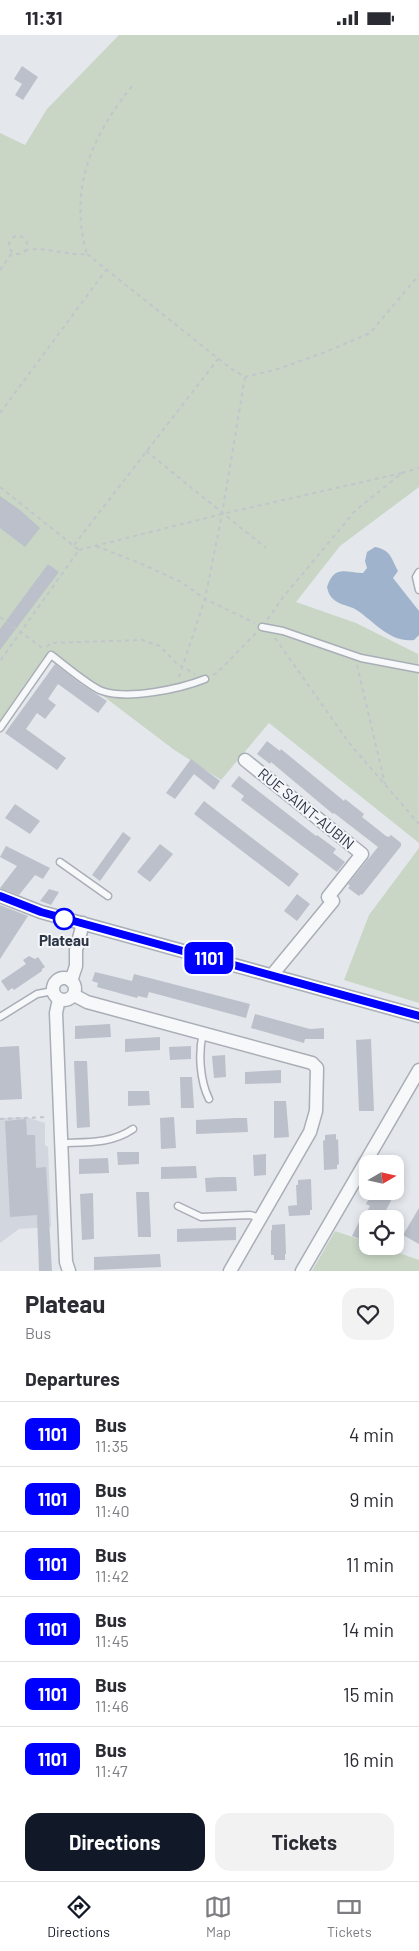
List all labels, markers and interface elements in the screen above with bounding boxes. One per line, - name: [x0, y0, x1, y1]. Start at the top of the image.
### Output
- text: 11:31: [25, 6, 62, 29]
- street label: RUE SAINT-AUBIN: [255, 764, 358, 852]
- marker: Plateau: [53, 908, 75, 930]
- place label: Plateau: [39, 931, 89, 949]
- line badge: 1101: [174, 942, 244, 974]
- text: 1101: [194, 947, 224, 969]
- north arrow: [359, 1155, 404, 1200]
- map controls: [359, 1155, 404, 1255]
- button: locate: [359, 1210, 404, 1255]
- button: heart: [342, 1288, 394, 1340]
- text: Plateau: [25, 1289, 105, 1318]
- text: Bus: [25, 1323, 51, 1342]
- text: Departures: [25, 1367, 120, 1390]
- text: Bus: [95, 1413, 127, 1436]
- text: 1101: [38, 1423, 67, 1445]
- text: 4 min: [349, 1423, 394, 1446]
- text: 11:35: [95, 1436, 128, 1455]
- text: Bus: [95, 1478, 127, 1501]
- text: 1101: [38, 1488, 67, 1510]
- text: 9 min: [350, 1488, 394, 1511]
- text: 11:40: [95, 1501, 130, 1520]
- text: Bus: [95, 1543, 127, 1566]
- text: 1101: [38, 1553, 67, 1575]
- text: 11 min: [346, 1553, 394, 1576]
- text: 11:42: [95, 1566, 129, 1585]
- text: Bus: [95, 1608, 127, 1631]
- text: 1101: [38, 1618, 67, 1640]
- text: 14 min: [342, 1618, 394, 1641]
- text: 11:45: [95, 1631, 129, 1650]
- text: Bus: [95, 1673, 127, 1696]
- text: 1101: [38, 1683, 67, 1705]
- text: 15 min: [343, 1683, 394, 1706]
- text: 11:46: [95, 1696, 129, 1715]
- text: Bus: [95, 1738, 127, 1761]
- text: 1101: [38, 1748, 67, 1770]
- text: 16 min: [343, 1748, 394, 1771]
- text: 11:47: [95, 1761, 128, 1780]
- button: Directions: [25, 1813, 205, 1871]
- button: Tickets: [215, 1813, 394, 1871]
- tab: Directions: [47, 1893, 110, 1940]
- tab: Map: [204, 1893, 232, 1940]
- tab: Tickets: [327, 1893, 372, 1940]

